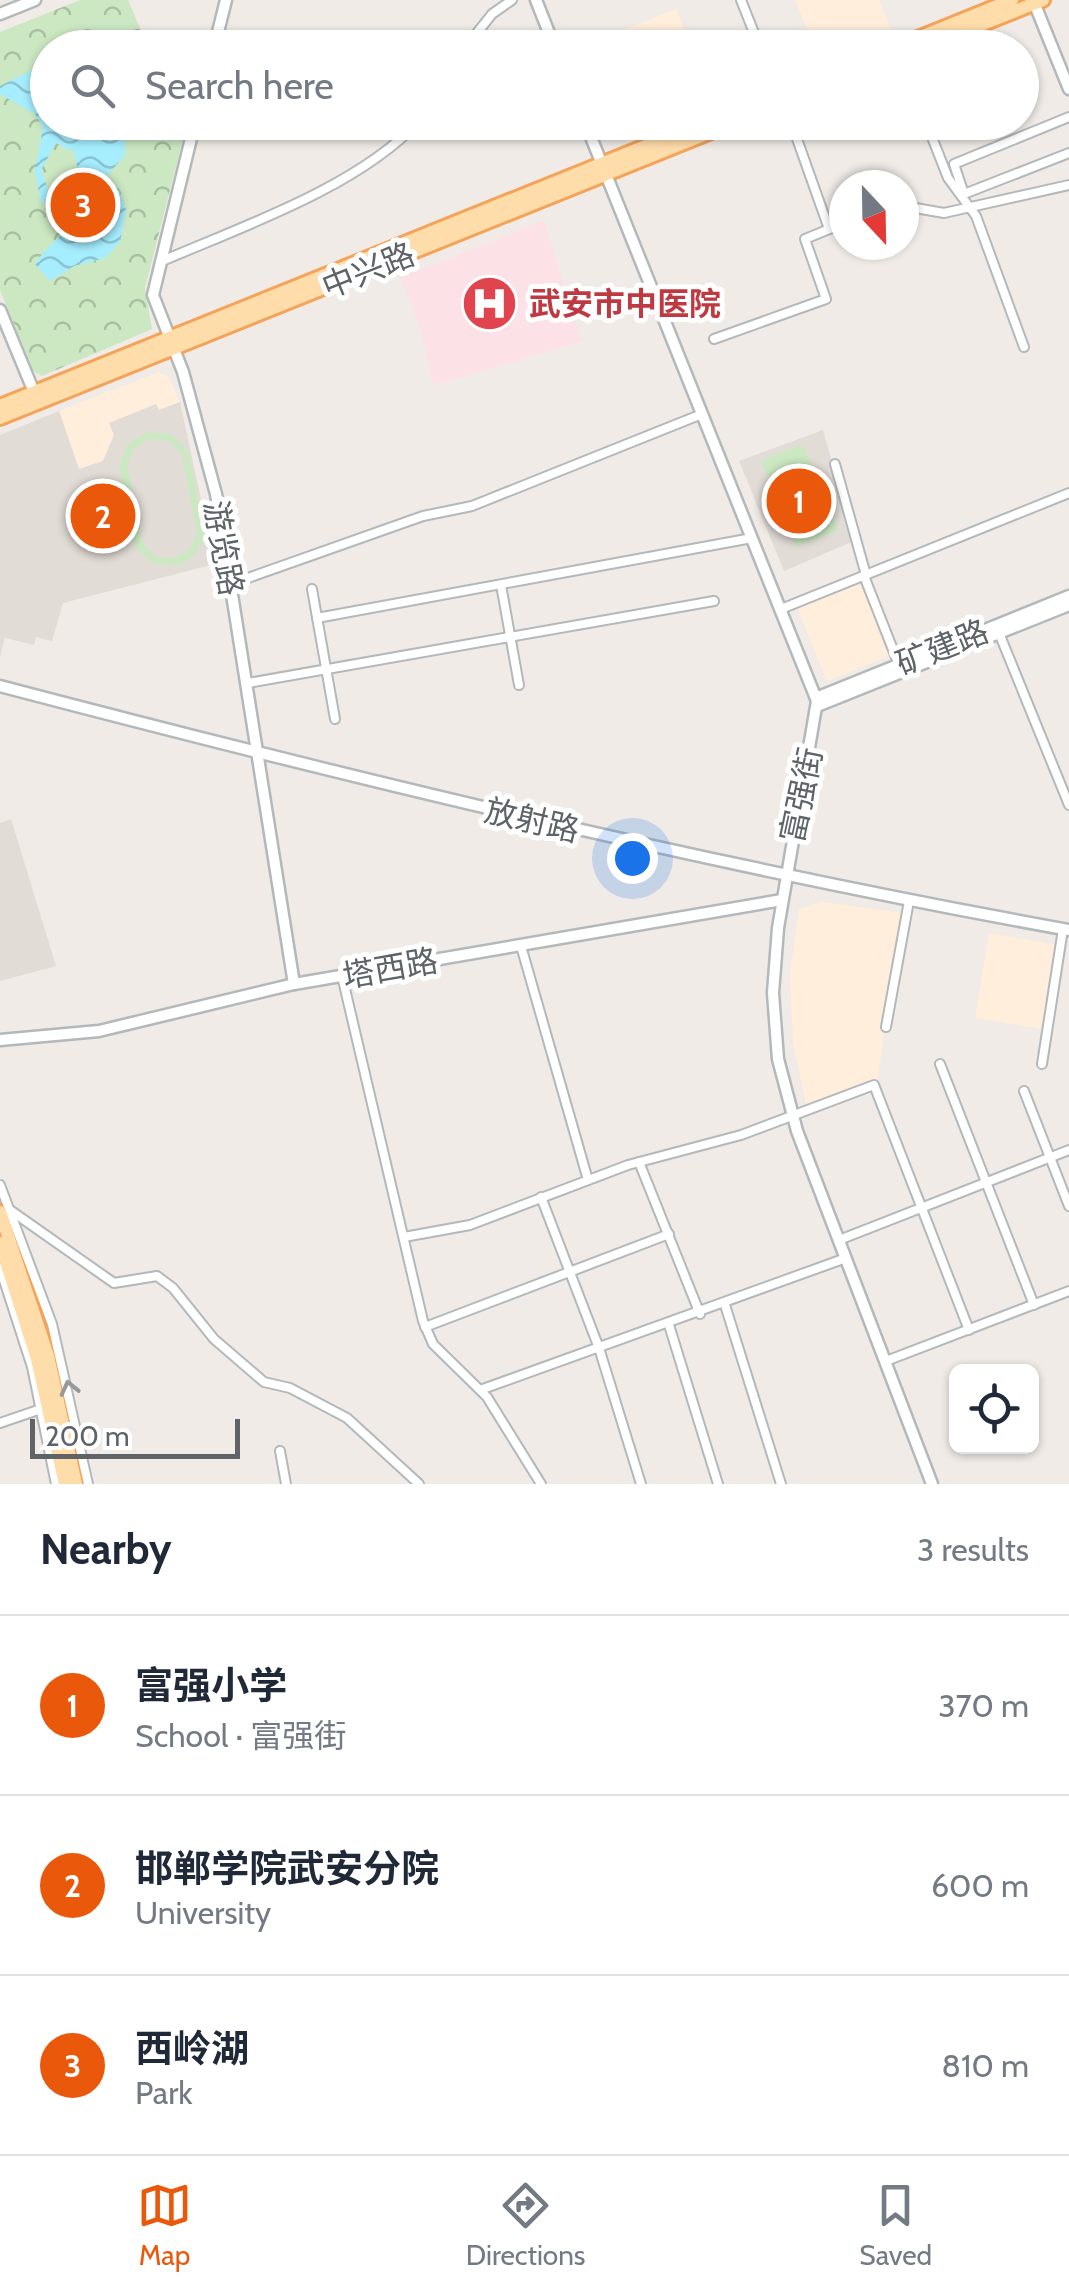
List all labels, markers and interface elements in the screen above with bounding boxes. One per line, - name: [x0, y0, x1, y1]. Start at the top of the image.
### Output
- search box: [30, 30, 1039, 140]
- icon: search: [65, 58, 120, 113]
- text: Search here: [145, 62, 334, 109]
- pin: 3: [51, 168, 116, 242]
- north arrow: [829, 170, 919, 260]
- street label: 中兴路: [316, 234, 420, 306]
- hospital icon: 武安市中医院: [460, 273, 520, 333]
- place label: 武安市中医院: [529, 284, 721, 323]
- pin: 1: [766, 464, 832, 538]
- pin: 2: [70, 478, 136, 554]
- street label: 游览路: [196, 497, 252, 599]
- street label: 矿建路: [890, 611, 994, 683]
- street label: 富强街: [772, 744, 830, 846]
- street label: 放射路: [481, 790, 583, 850]
- your location: [607, 833, 658, 884]
- street label: 塔西路: [339, 940, 441, 996]
- map controls: [949, 1364, 1039, 1454]
- button: locate: [949, 1364, 1039, 1454]
- one-way arrow: [60, 1380, 81, 1397]
- scale bar: [30, 1414, 240, 1458]
- text: 200 m: [45, 1419, 130, 1453]
- text: Nearby: [40, 1523, 172, 1575]
- text: 3 results: [917, 1530, 1029, 1569]
- text: 富强小学: [135, 1662, 287, 1709]
- text: 1: [67, 1686, 78, 1725]
- text: 370 m: [938, 1686, 1029, 1725]
- text: School · 富强街: [135, 1716, 346, 1755]
- text: 邯郸学院武安分院: [135, 1845, 439, 1892]
- text: 2: [64, 1866, 81, 1905]
- text: 600 m: [931, 1866, 1029, 1905]
- text: University: [135, 1893, 271, 1932]
- text: 西岭湖: [135, 2025, 249, 2072]
- text: 3: [64, 2046, 81, 2085]
- text: 810 m: [942, 2046, 1029, 2085]
- text: Park: [135, 2073, 193, 2112]
- tab: Map: [137, 2178, 192, 2272]
- tab: Directions: [466, 2178, 585, 2272]
- tab: Saved: [859, 2178, 932, 2272]

